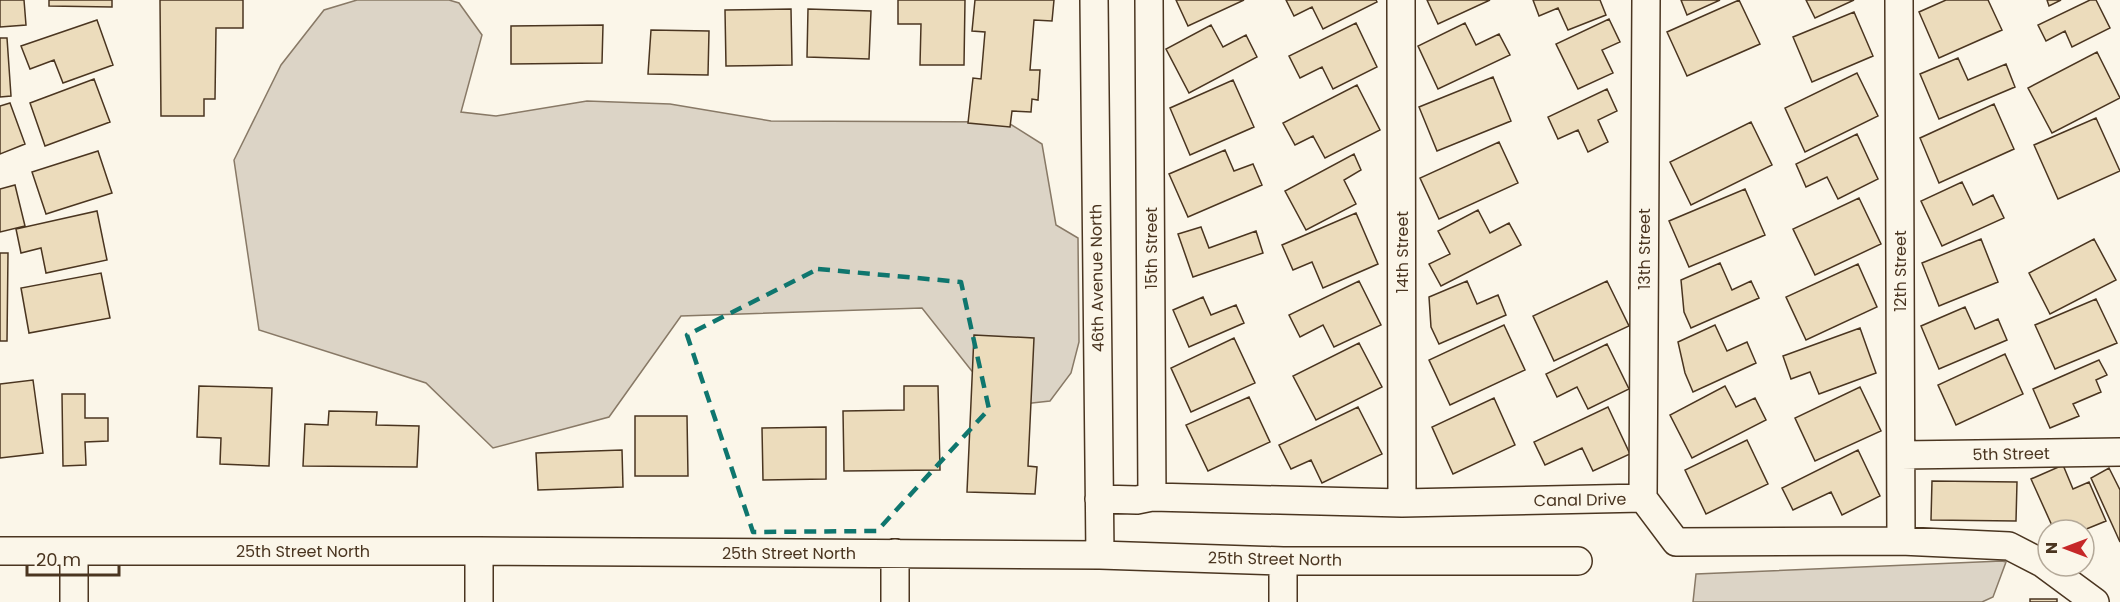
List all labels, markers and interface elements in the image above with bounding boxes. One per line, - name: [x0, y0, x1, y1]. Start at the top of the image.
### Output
- street label: 46th Avenue North: [1084, 204, 1110, 352]
- street label: 15th Street: [1140, 207, 1163, 289]
- street label: 13th Street: [1633, 208, 1656, 290]
- street label: 14th Street: [1391, 211, 1414, 293]
- street label: 12th Street: [1889, 230, 1912, 312]
- street label: 5th Street: [1972, 442, 2050, 466]
- street label: Canal Drive: [1534, 488, 1627, 512]
- north arrow: [2036, 518, 2096, 578]
- scale bar: [27, 539, 118, 577]
- street label: 25th Street North: [236, 540, 370, 563]
- street label: 25th Street North: [722, 542, 856, 565]
- text: N: [2040, 542, 2063, 554]
- street label: 25th Street North: [1208, 546, 1342, 572]
- text: 20 m: [36, 547, 81, 572]

